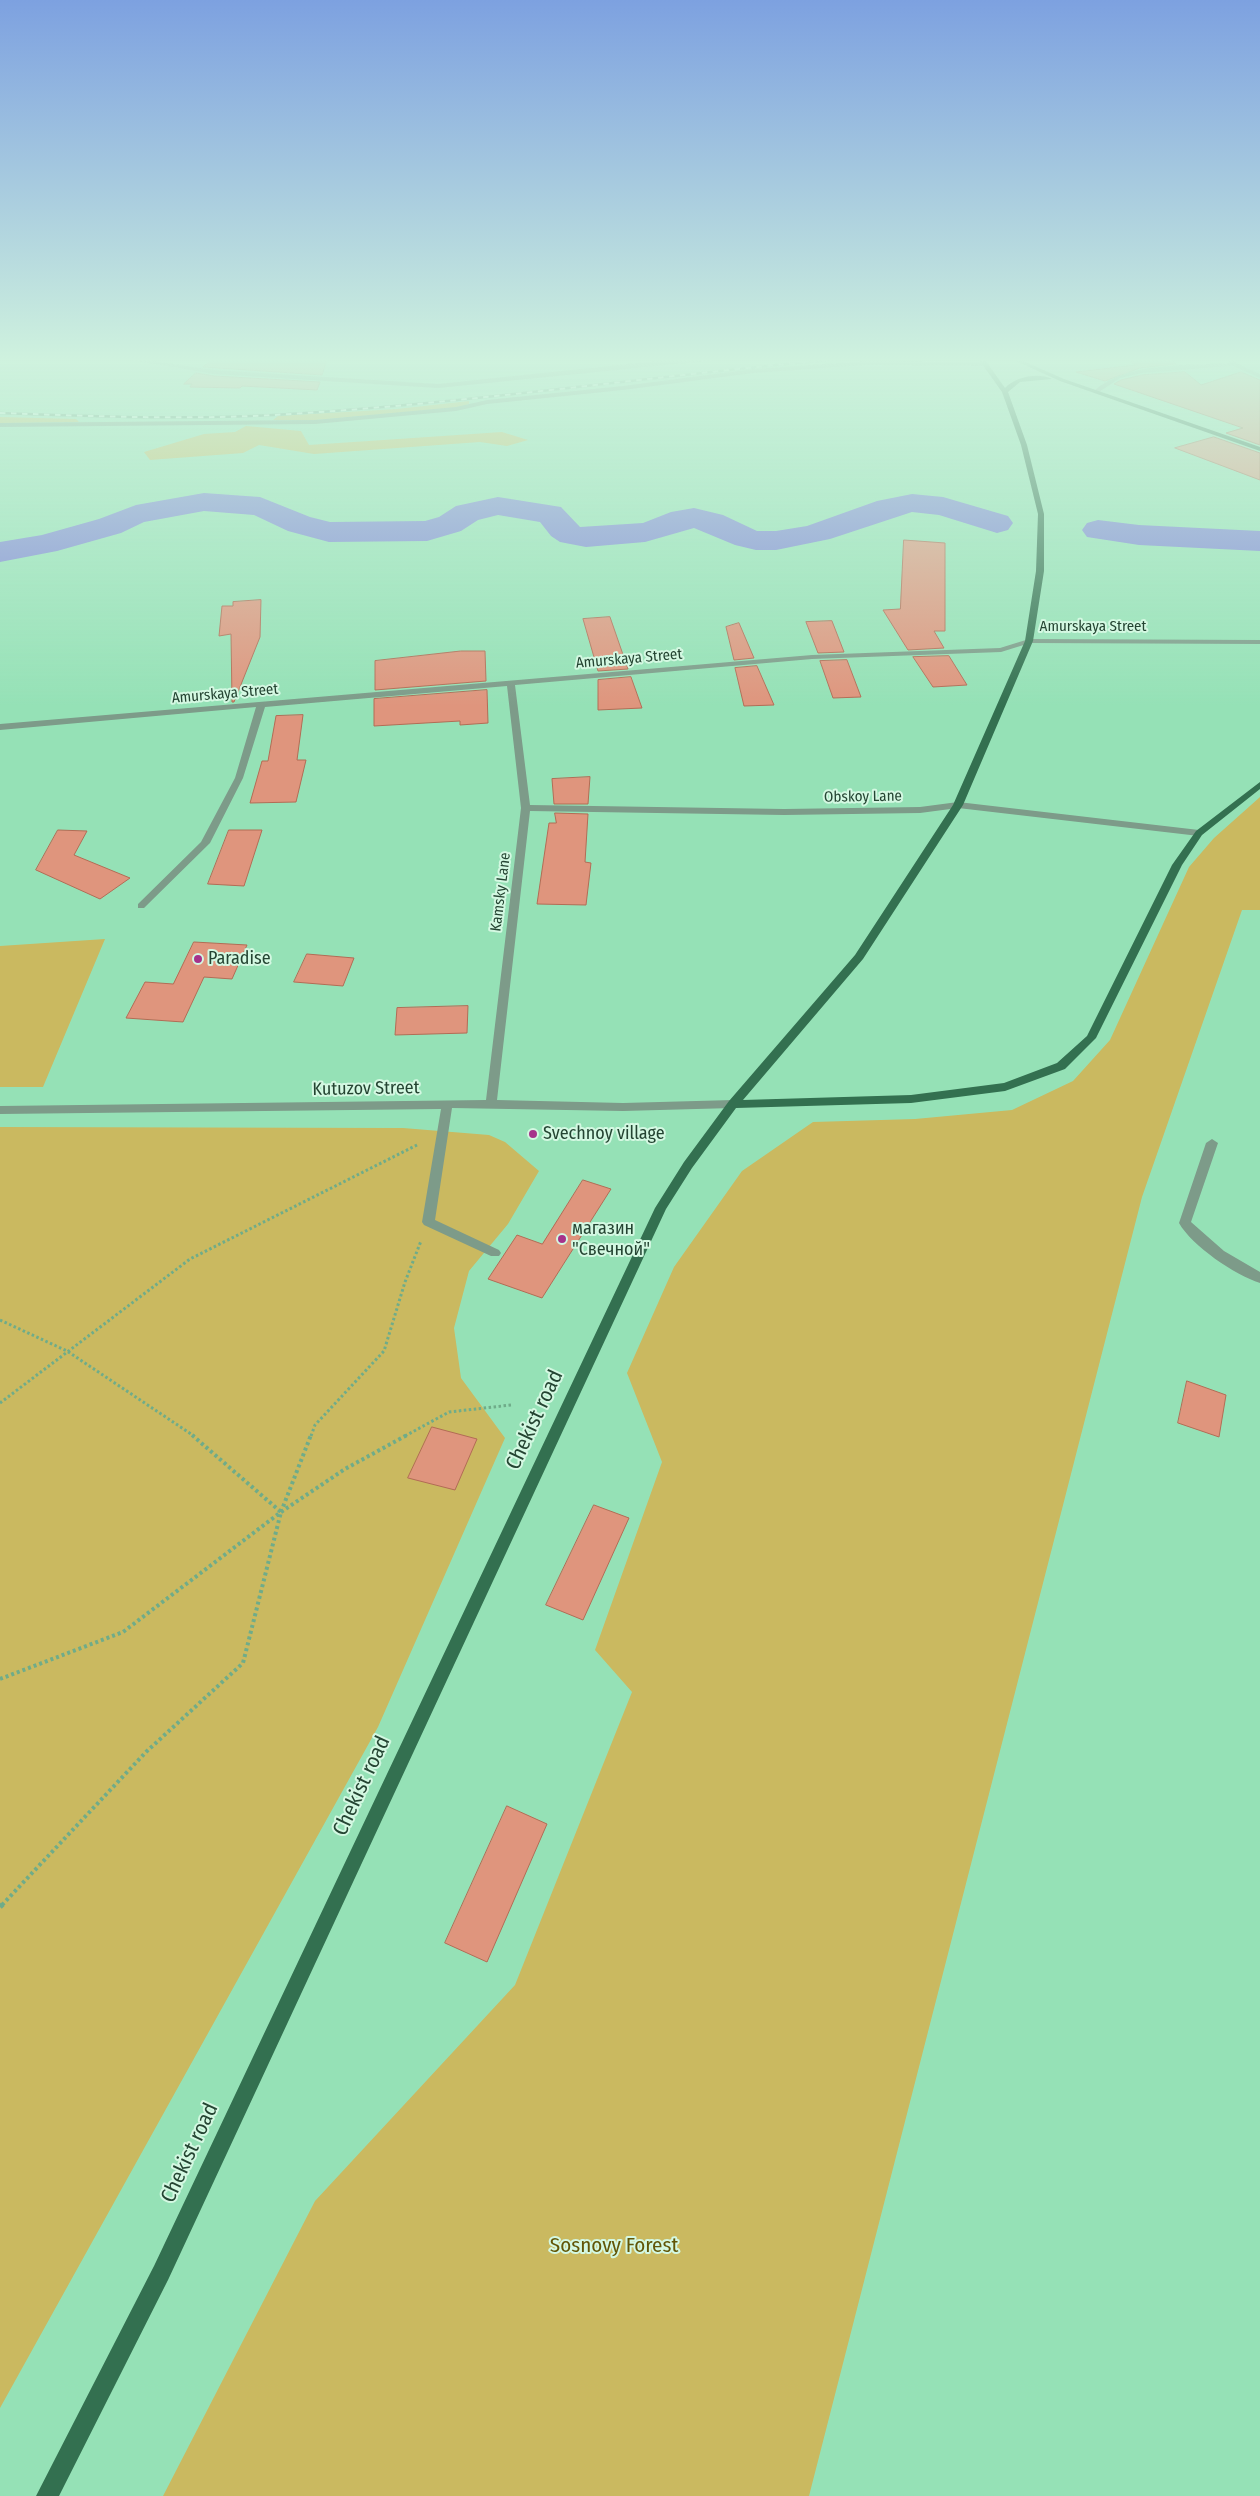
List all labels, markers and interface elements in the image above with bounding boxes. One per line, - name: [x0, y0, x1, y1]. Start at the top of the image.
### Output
- street label: Amurskaya Street: [1040, 618, 1146, 636]
- street label: Amurskaya Street: [575, 645, 683, 673]
- street label: Amurskaya Street: [171, 680, 279, 708]
- street label: Obskoy Lane: [824, 787, 902, 807]
- street label: Kamsky Lane: [487, 851, 515, 933]
- place label: Paradise: [208, 948, 271, 970]
- marker: Paradise: [192, 953, 204, 965]
- street label: Kutuzov Street: [312, 1077, 420, 1101]
- place label: Svechnoy village: [543, 1123, 665, 1145]
- marker: Svechnoy village: [527, 1128, 539, 1140]
- place label: магазин "Свечной": [572, 1218, 650, 1260]
- marker: магазин "Свечной": [556, 1233, 568, 1245]
- street label: Chekist road: [501, 1366, 569, 1474]
- street label: Chekist road: [328, 1732, 396, 1840]
- street label: Chekist road: [156, 2099, 224, 2207]
- park label: Sosnovy Forest: [550, 2233, 678, 2259]

